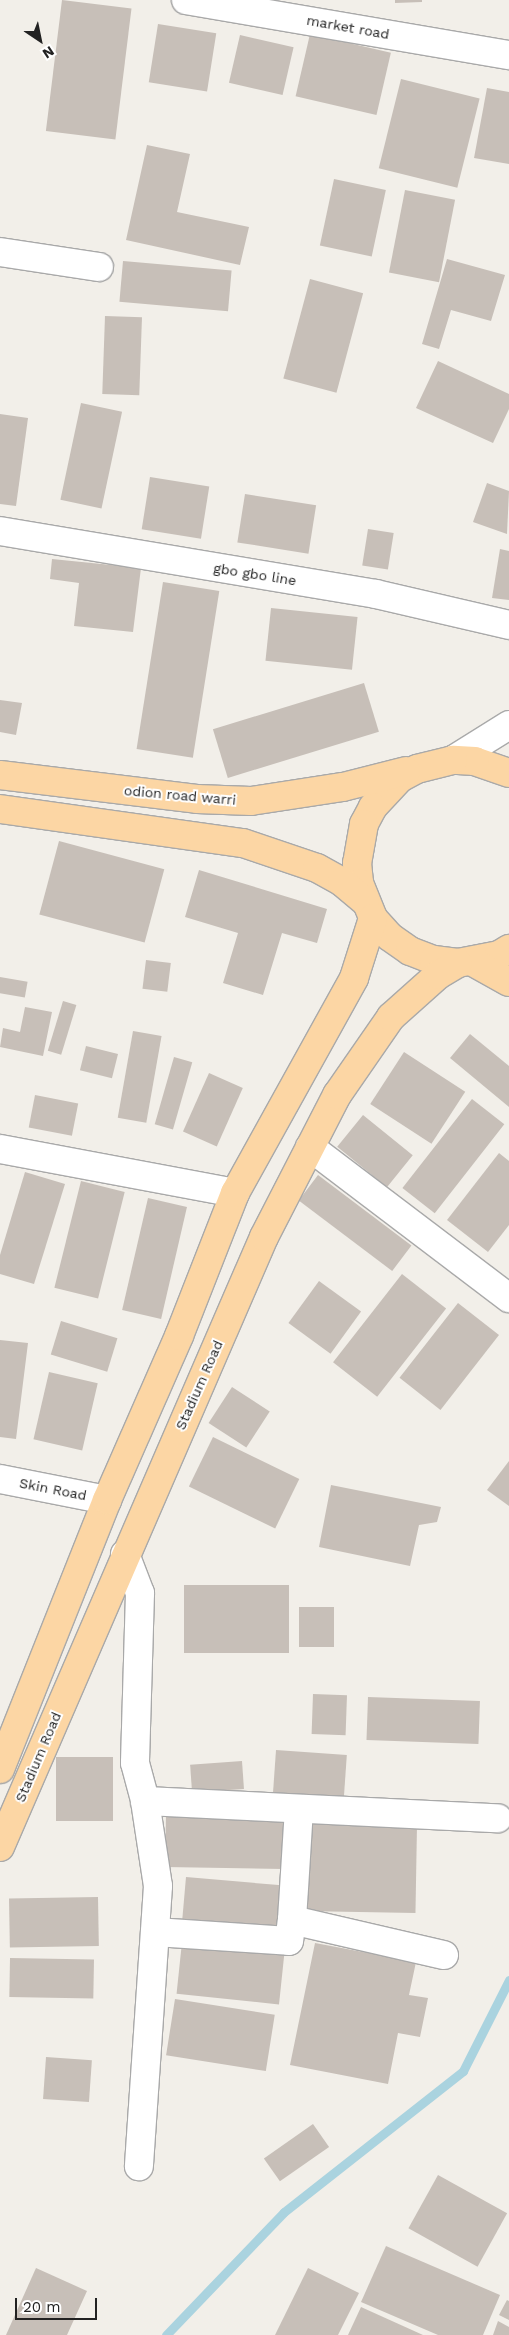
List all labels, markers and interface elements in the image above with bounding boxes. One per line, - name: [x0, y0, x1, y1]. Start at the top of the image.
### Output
- street label: market road: [305, 11, 391, 43]
- north arrow: [15, 15, 65, 65]
- text: N: [40, 43, 57, 62]
- street label: gbo gbo line: [212, 559, 298, 589]
- street label: odion road warri: [123, 782, 237, 808]
- street label: Stadium Road: [172, 1338, 226, 1432]
- street label: Skin Road: [18, 1474, 88, 1504]
- street label: Stadium Road: [11, 1709, 65, 1805]
- scale bar: [18, 2288, 100, 2320]
- text: 20 m: [23, 2298, 61, 2316]

